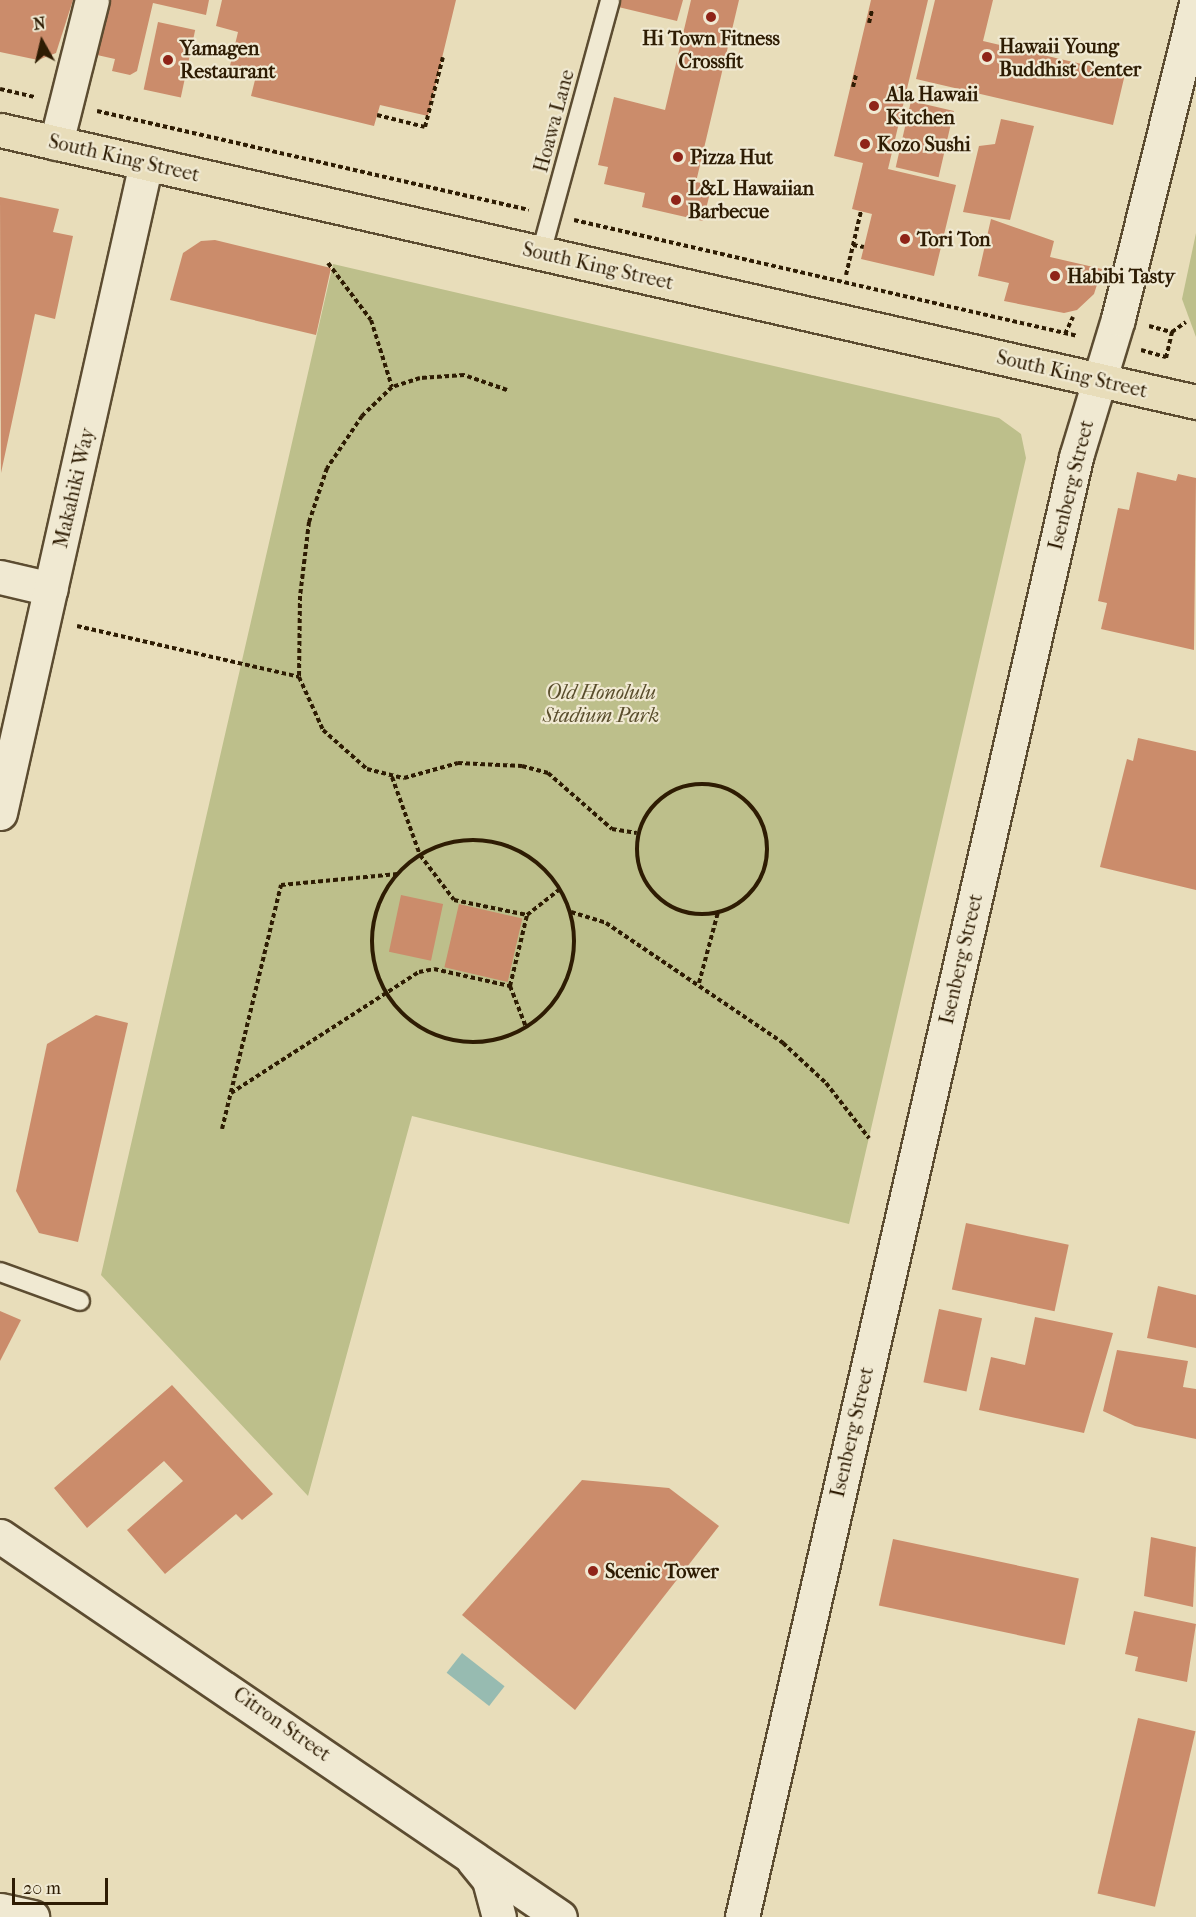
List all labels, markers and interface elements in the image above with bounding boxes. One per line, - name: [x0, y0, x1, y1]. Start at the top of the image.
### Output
- marker: Hi Town Fitness Crossfit: [704, 10, 718, 24]
- north arrow: [12, 12, 72, 72]
- text: N: [32, 13, 47, 34]
- place label: Hi Town Fitness Crossfit: [642, 27, 780, 74]
- place label: Hawaii Young Buddhist Center: [999, 34, 1141, 81]
- place label: Yamagen Restaurant: [180, 36, 276, 83]
- marker: Hawaii Young Buddhist Center: [980, 50, 994, 64]
- marker: Yamagen Restaurant: [161, 53, 175, 67]
- street label: Hoawa Lane: [529, 67, 579, 175]
- place label: Ala Hawaii Kitchen: [886, 83, 978, 130]
- marker: Ala Hawaii Kitchen: [867, 99, 881, 113]
- street label: South King Street: [46, 129, 202, 187]
- place label: Kozo Sushi: [877, 132, 971, 156]
- marker: Kozo Sushi: [858, 137, 872, 151]
- place label: Pizza Hut: [690, 145, 773, 169]
- marker: Pizza Hut: [671, 150, 685, 164]
- place label: L&L Hawaiian Barbecue: [688, 176, 814, 223]
- marker: L&L Hawaiian Barbecue: [669, 193, 683, 207]
- place label: Tori Ton: [917, 227, 991, 251]
- marker: Tori Ton: [898, 232, 912, 246]
- street label: South King Street: [520, 237, 676, 295]
- place label: Habibi Tasty: [1067, 264, 1175, 288]
- marker: Habibi Tasty: [1048, 269, 1062, 283]
- street label: South King Street: [994, 345, 1150, 403]
- street label: Isenberg Street: [1043, 418, 1099, 552]
- street label: Makahiki Way: [49, 426, 99, 550]
- park label: Old Honolulu Stadium Park: [543, 680, 659, 727]
- street label: Isenberg Street: [934, 891, 988, 1027]
- street label: Isenberg Street: [825, 1364, 879, 1500]
- place label: Scenic Tower: [605, 1559, 719, 1583]
- marker: Scenic Tower: [586, 1564, 600, 1578]
- street label: Citron Street: [229, 1682, 335, 1766]
- scale bar: [15, 1866, 111, 1904]
- text: 20 m: [23, 1878, 61, 1899]

